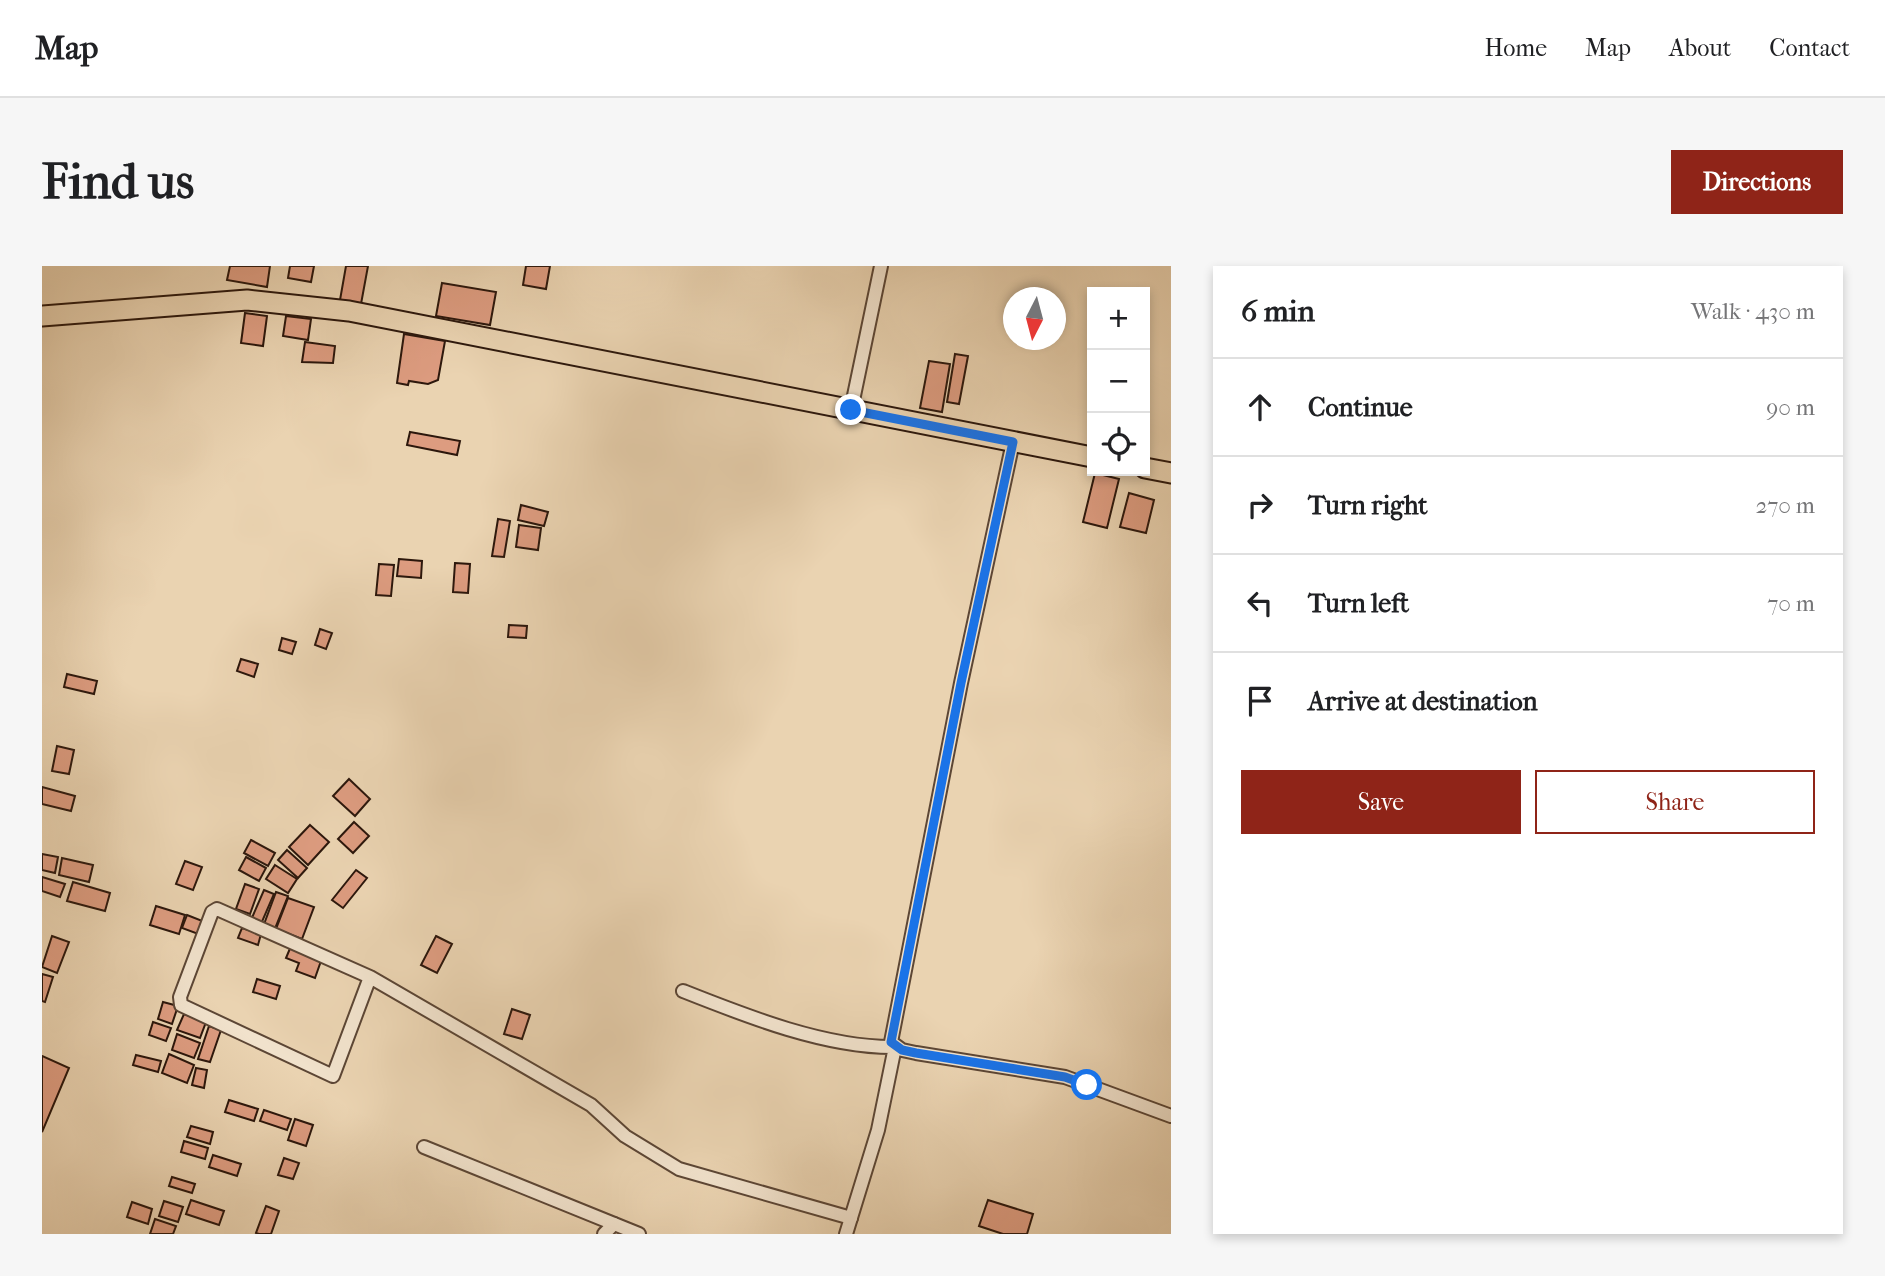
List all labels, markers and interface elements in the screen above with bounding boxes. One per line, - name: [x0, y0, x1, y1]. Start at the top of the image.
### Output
- text: Map: [35, 29, 98, 68]
- text: Home: [1485, 34, 1547, 62]
- text: Map: [1585, 34, 1631, 62]
- text: About: [1669, 34, 1731, 62]
- text: Contact: [1769, 34, 1850, 62]
- button: Directions: [1671, 150, 1843, 214]
- text: Find us: [42, 153, 194, 211]
- north arrow: [1003, 287, 1066, 350]
- map controls: [1087, 287, 1150, 476]
- button: +: [1087, 287, 1150, 350]
- text: 6 min: [1241, 294, 1315, 329]
- text: Walk · 430 m: [1691, 298, 1815, 325]
- button: −: [1087, 350, 1150, 413]
- icon: ahead: [1241, 388, 1279, 426]
- text: Continue: [1308, 392, 1413, 423]
- route end: [835, 394, 866, 425]
- text: 90 m: [1766, 394, 1815, 421]
- button: locate: [1087, 413, 1150, 476]
- icon: right: [1241, 486, 1279, 524]
- text: Turn right: [1308, 490, 1428, 521]
- text: 270 m: [1755, 492, 1815, 519]
- icon: left: [1241, 584, 1279, 622]
- text: Turn left: [1308, 588, 1409, 619]
- text: 70 m: [1767, 590, 1815, 617]
- icon: arrive: [1241, 682, 1279, 720]
- text: Arrive at destination: [1308, 686, 1538, 717]
- button: Save: [1241, 770, 1521, 834]
- button: Share: [1535, 770, 1815, 834]
- route start: [1071, 1069, 1102, 1100]

